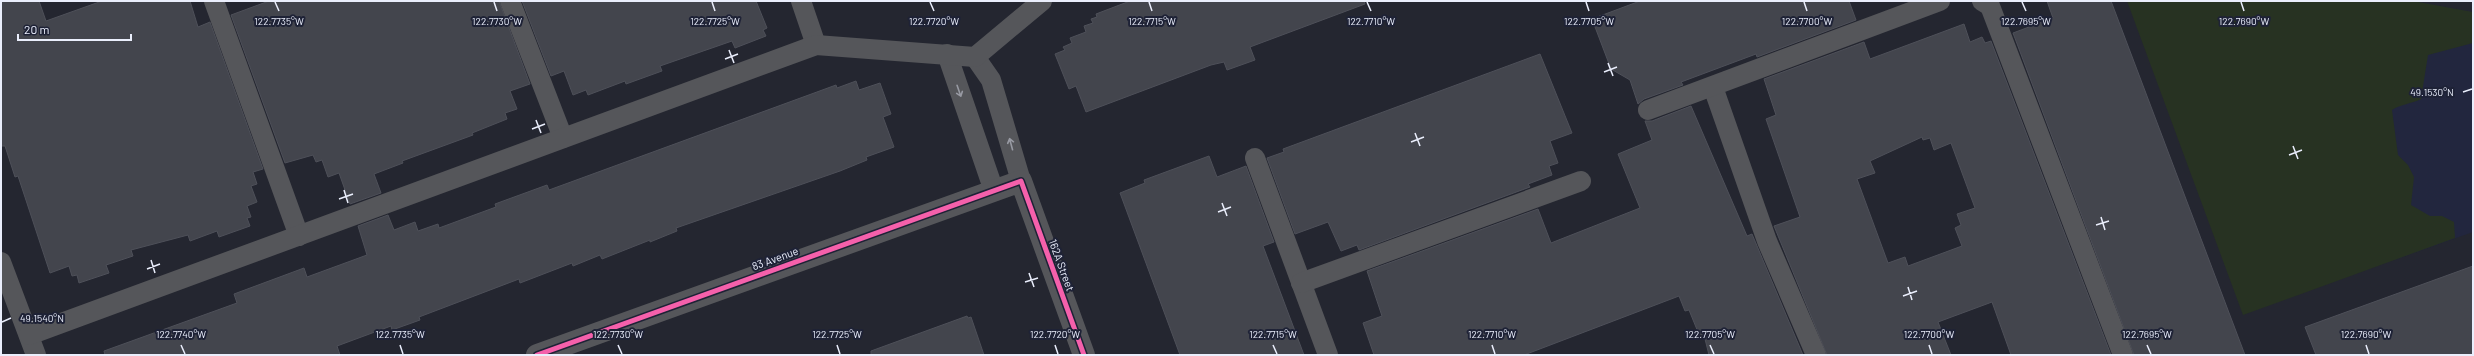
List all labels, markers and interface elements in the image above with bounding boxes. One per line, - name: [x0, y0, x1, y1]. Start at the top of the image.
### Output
- text: 122.7735°W: [254, 15, 304, 27]
- text: 122.7730°W: [472, 15, 522, 27]
- text: 122.7725°W: [690, 15, 740, 27]
- text: 122.7720°W: [909, 15, 959, 27]
- text: 122.7715°W: [1128, 15, 1176, 27]
- text: 122.7710°W: [1347, 15, 1395, 27]
- text: 122.7705°W: [1564, 15, 1614, 27]
- text: 122.7700°W: [1782, 15, 1832, 27]
- text: 122.7695°W: [2001, 15, 2051, 27]
- text: 122.7690°W: [2219, 15, 2269, 27]
- scale bar: [18, 16, 131, 42]
- text: 20 m: [24, 22, 50, 36]
- one-way arrow: [956, 85, 963, 98]
- text: 49.1530°N: [2410, 86, 2454, 98]
- one-way arrow: [1007, 137, 1014, 150]
- street label: 162A Street: [1047, 237, 1077, 293]
- street label: 83 Avenue: [750, 244, 800, 272]
- text: 49.1540°N: [20, 312, 64, 324]
- text: 122.7740°W: [156, 328, 206, 340]
- text: 122.7735°W: [375, 328, 425, 340]
- text: 122.7730°W: [593, 328, 643, 340]
- text: 122.7725°W: [812, 328, 862, 340]
- text: 122.7720°W: [1030, 328, 1080, 340]
- text: 122.7715°W: [1249, 328, 1297, 340]
- text: 122.7710°W: [1468, 328, 1516, 340]
- text: 122.7705°W: [1685, 328, 1735, 340]
- text: 122.7700°W: [1904, 328, 1954, 340]
- text: 122.7695°W: [2122, 328, 2172, 340]
- text: 122.7690°W: [2341, 328, 2391, 340]

